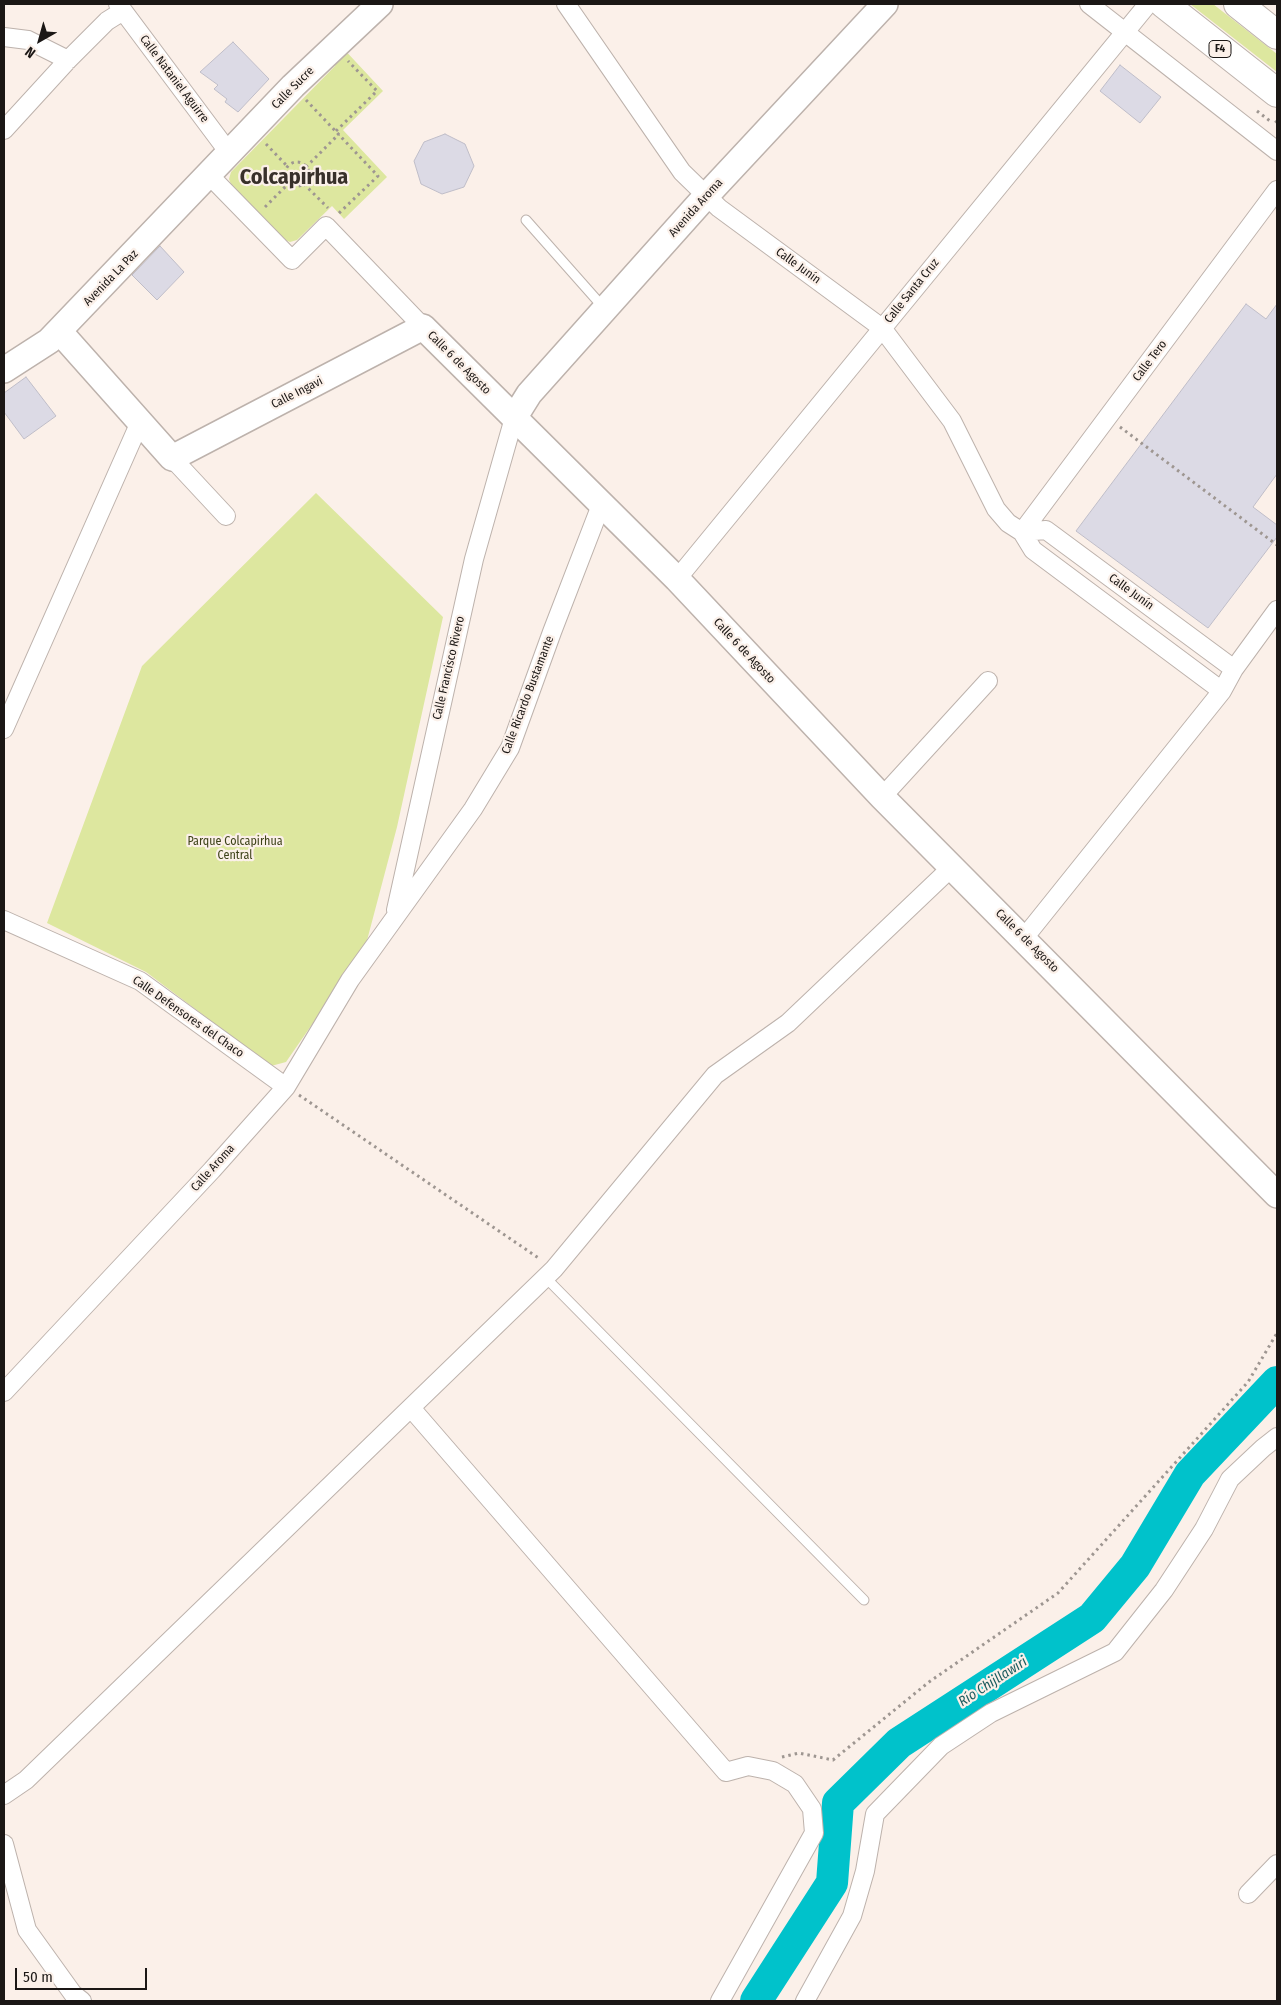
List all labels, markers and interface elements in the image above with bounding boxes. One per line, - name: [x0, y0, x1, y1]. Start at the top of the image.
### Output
- north arrow: [15, 15, 65, 65]
- street label: Calle Nataniel Aguirre: [136, 32, 212, 126]
- road number: F4: [1209, 41, 1231, 58]
- text: N: [22, 43, 39, 61]
- street label: Calle Sucre: [269, 64, 317, 112]
- district label: Colcapirhua: [240, 165, 348, 191]
- street label: Avenida Aroma: [666, 176, 726, 240]
- street label: Calle Junín: [773, 245, 823, 287]
- street label: Avenida La Paz: [81, 247, 141, 309]
- street label: Calle Santa Cruz: [882, 256, 942, 326]
- street label: Calle 6 de Agosto: [424, 328, 494, 398]
- street label: Calle Tero: [1130, 338, 1170, 384]
- street label: Calle Ingavi: [269, 374, 325, 412]
- street label: Calle Junín: [1106, 571, 1156, 613]
- street label: Calle Francisco Rivero: [430, 615, 468, 721]
- street label: Calle 6 de Agosto: [710, 615, 778, 687]
- street label: Calle Ricardo Bustamante: [499, 634, 557, 756]
- park label: Parque Colcapirhua Central: [187, 835, 283, 863]
- street label: Calle 6 de Agosto: [992, 906, 1062, 976]
- street label: Calle Defensores del Chaco: [130, 973, 246, 1061]
- street label: Calle Aroma: [188, 1142, 238, 1194]
- water label: Río Chijllawiri: [956, 1654, 1030, 1710]
- scale bar: [18, 1958, 150, 1990]
- text: 50 m: [23, 1968, 53, 1986]

